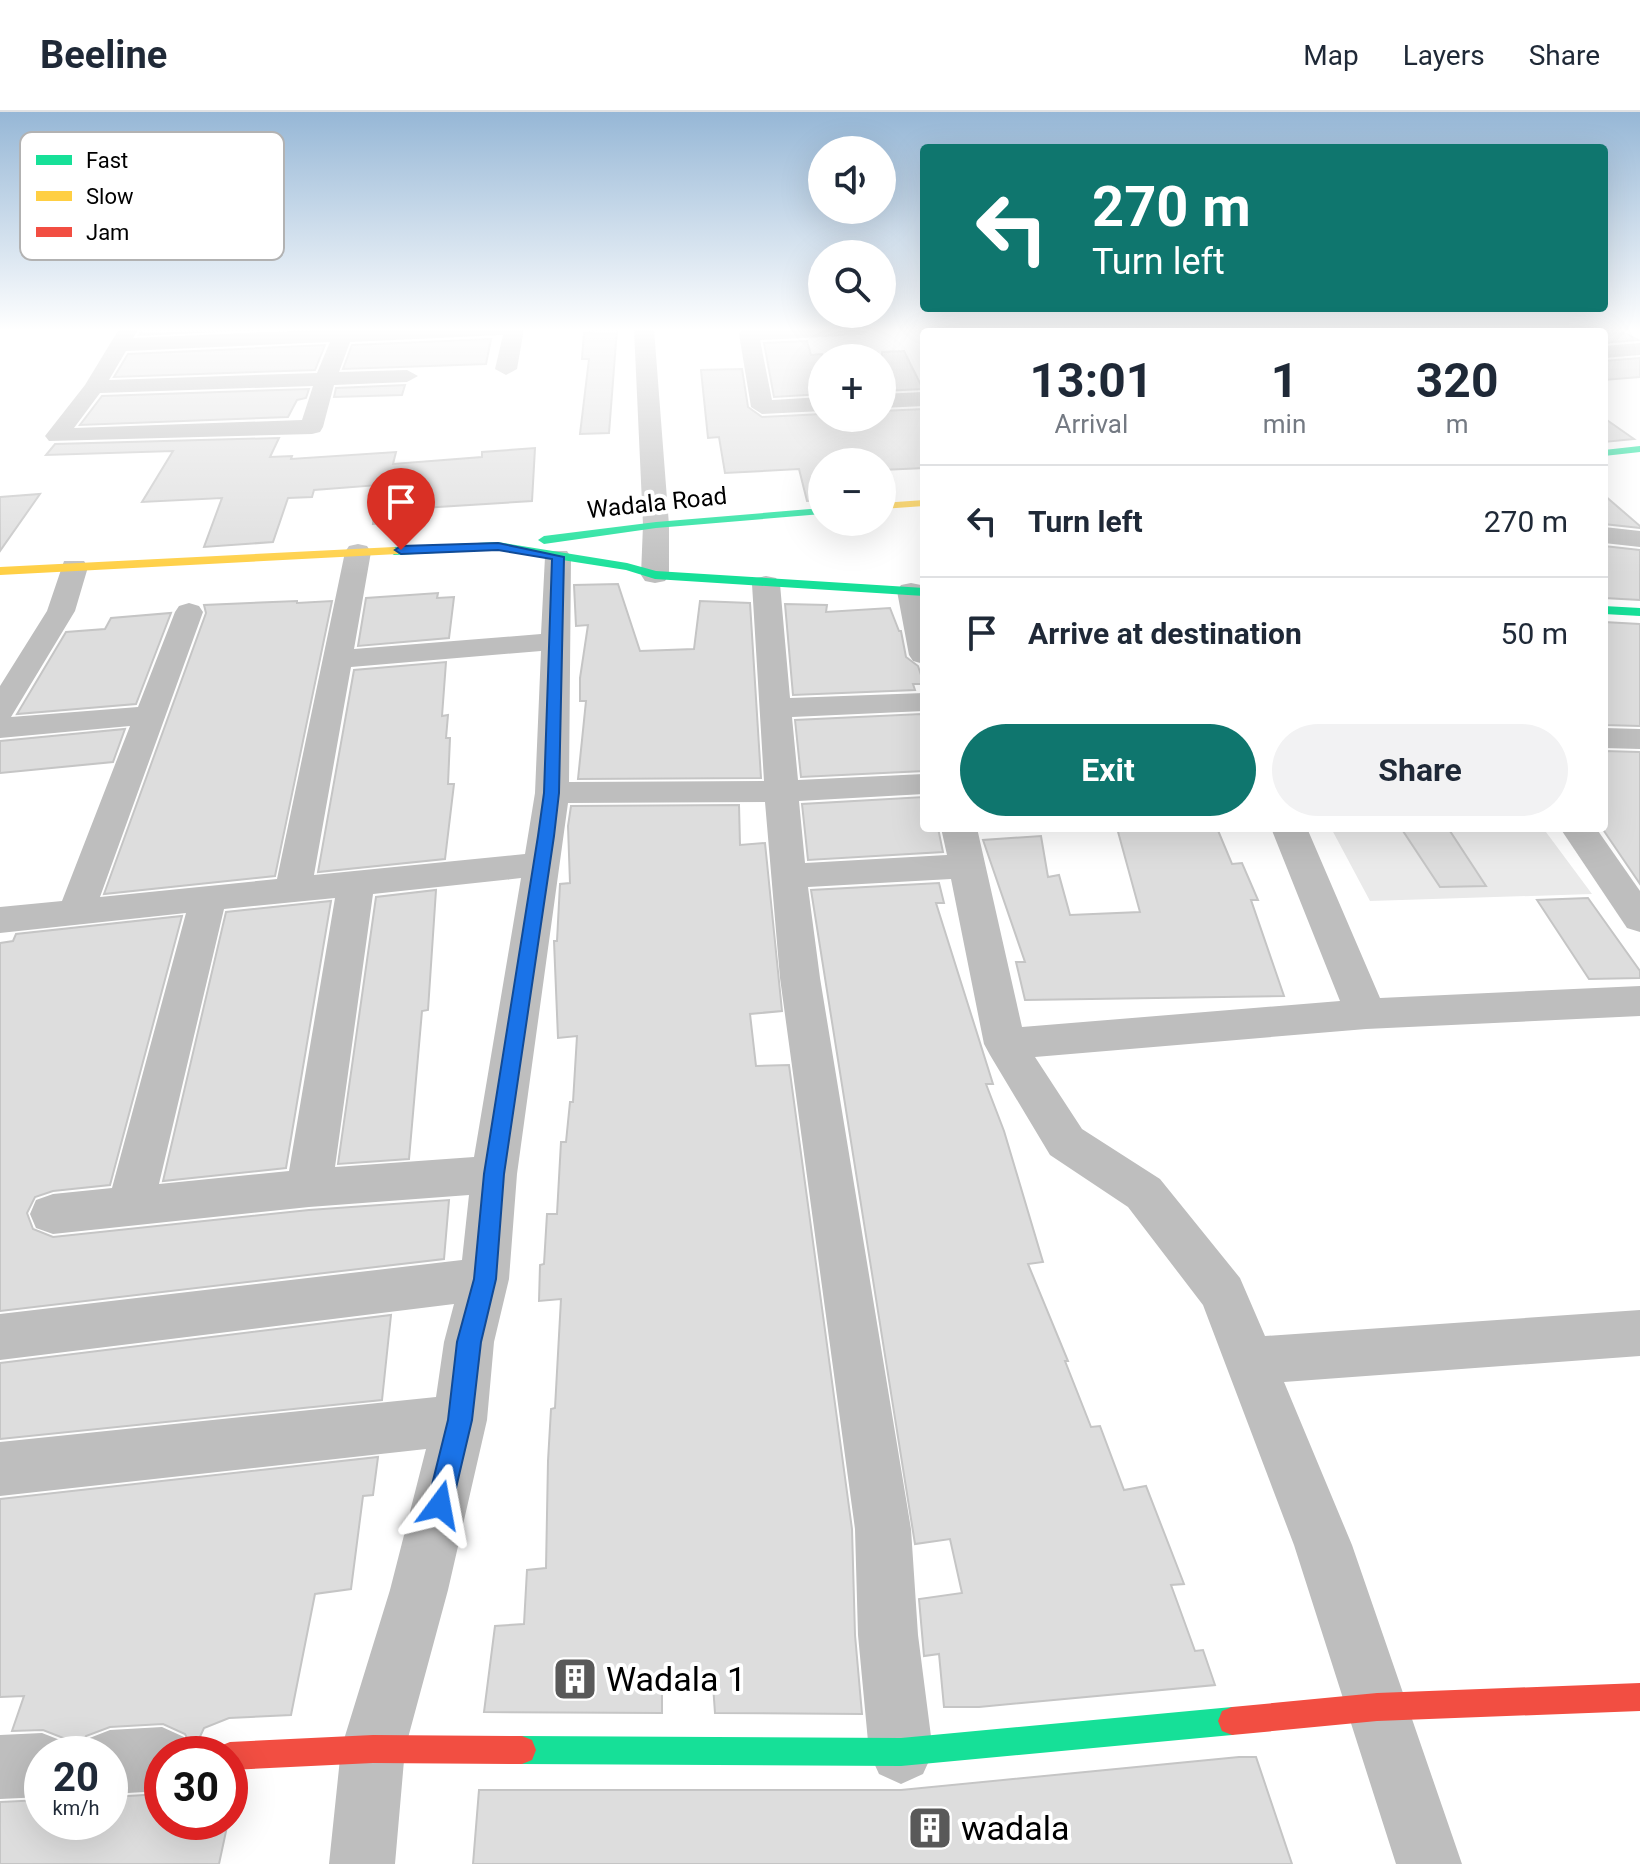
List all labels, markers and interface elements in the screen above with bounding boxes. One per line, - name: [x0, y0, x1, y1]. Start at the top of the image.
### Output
- text: Beeline: [40, 33, 167, 77]
- text: Map: [1303, 39, 1359, 72]
- text: Layers: [1403, 39, 1485, 72]
- text: Share: [1529, 39, 1600, 72]
- legend: [20, 132, 284, 260]
- map controls: [808, 136, 896, 536]
- button: sound: [808, 136, 896, 224]
- text: Fast: [86, 148, 128, 173]
- text: 270 m: [1092, 174, 1251, 240]
- icon: left: [960, 176, 1064, 280]
- text: Slow: [86, 184, 134, 209]
- text: Jam: [86, 220, 129, 245]
- button: search: [808, 240, 896, 328]
- text: Turn left: [1092, 241, 1225, 283]
- button: +: [808, 344, 896, 432]
- text: 13:01: [1030, 352, 1153, 409]
- text: 1: [1271, 352, 1298, 409]
- text: 320: [1416, 352, 1498, 409]
- text: Arrival: [1055, 409, 1128, 439]
- text: min: [1263, 409, 1306, 439]
- text: m: [1446, 409, 1469, 439]
- button: −: [808, 448, 896, 536]
- pin: [367, 468, 435, 550]
- icon: arrive: [379, 480, 423, 524]
- street label: Wadala Road: [586, 482, 728, 524]
- icon: left: [960, 499, 1004, 543]
- text: Turn left: [1028, 504, 1143, 539]
- text: 270 m: [1484, 504, 1568, 539]
- icon: arrive: [960, 611, 1004, 655]
- text: Arrive at destination: [1028, 616, 1302, 651]
- text: 50 m: [1501, 616, 1568, 651]
- button: Exit: [960, 724, 1256, 816]
- button: Share: [1272, 724, 1568, 816]
- position arrow: [398, 1463, 482, 1547]
- building icon: Wadala 1: [551, 1655, 599, 1703]
- place label: Wadala 1: [606, 1659, 746, 1699]
- speed limit sign: 30: [144, 1736, 248, 1840]
- text: 20: [53, 1754, 99, 1801]
- text: km/h: [53, 1796, 99, 1820]
- building icon: wadala: [906, 1804, 954, 1852]
- place label: wadala: [961, 1808, 1069, 1848]

